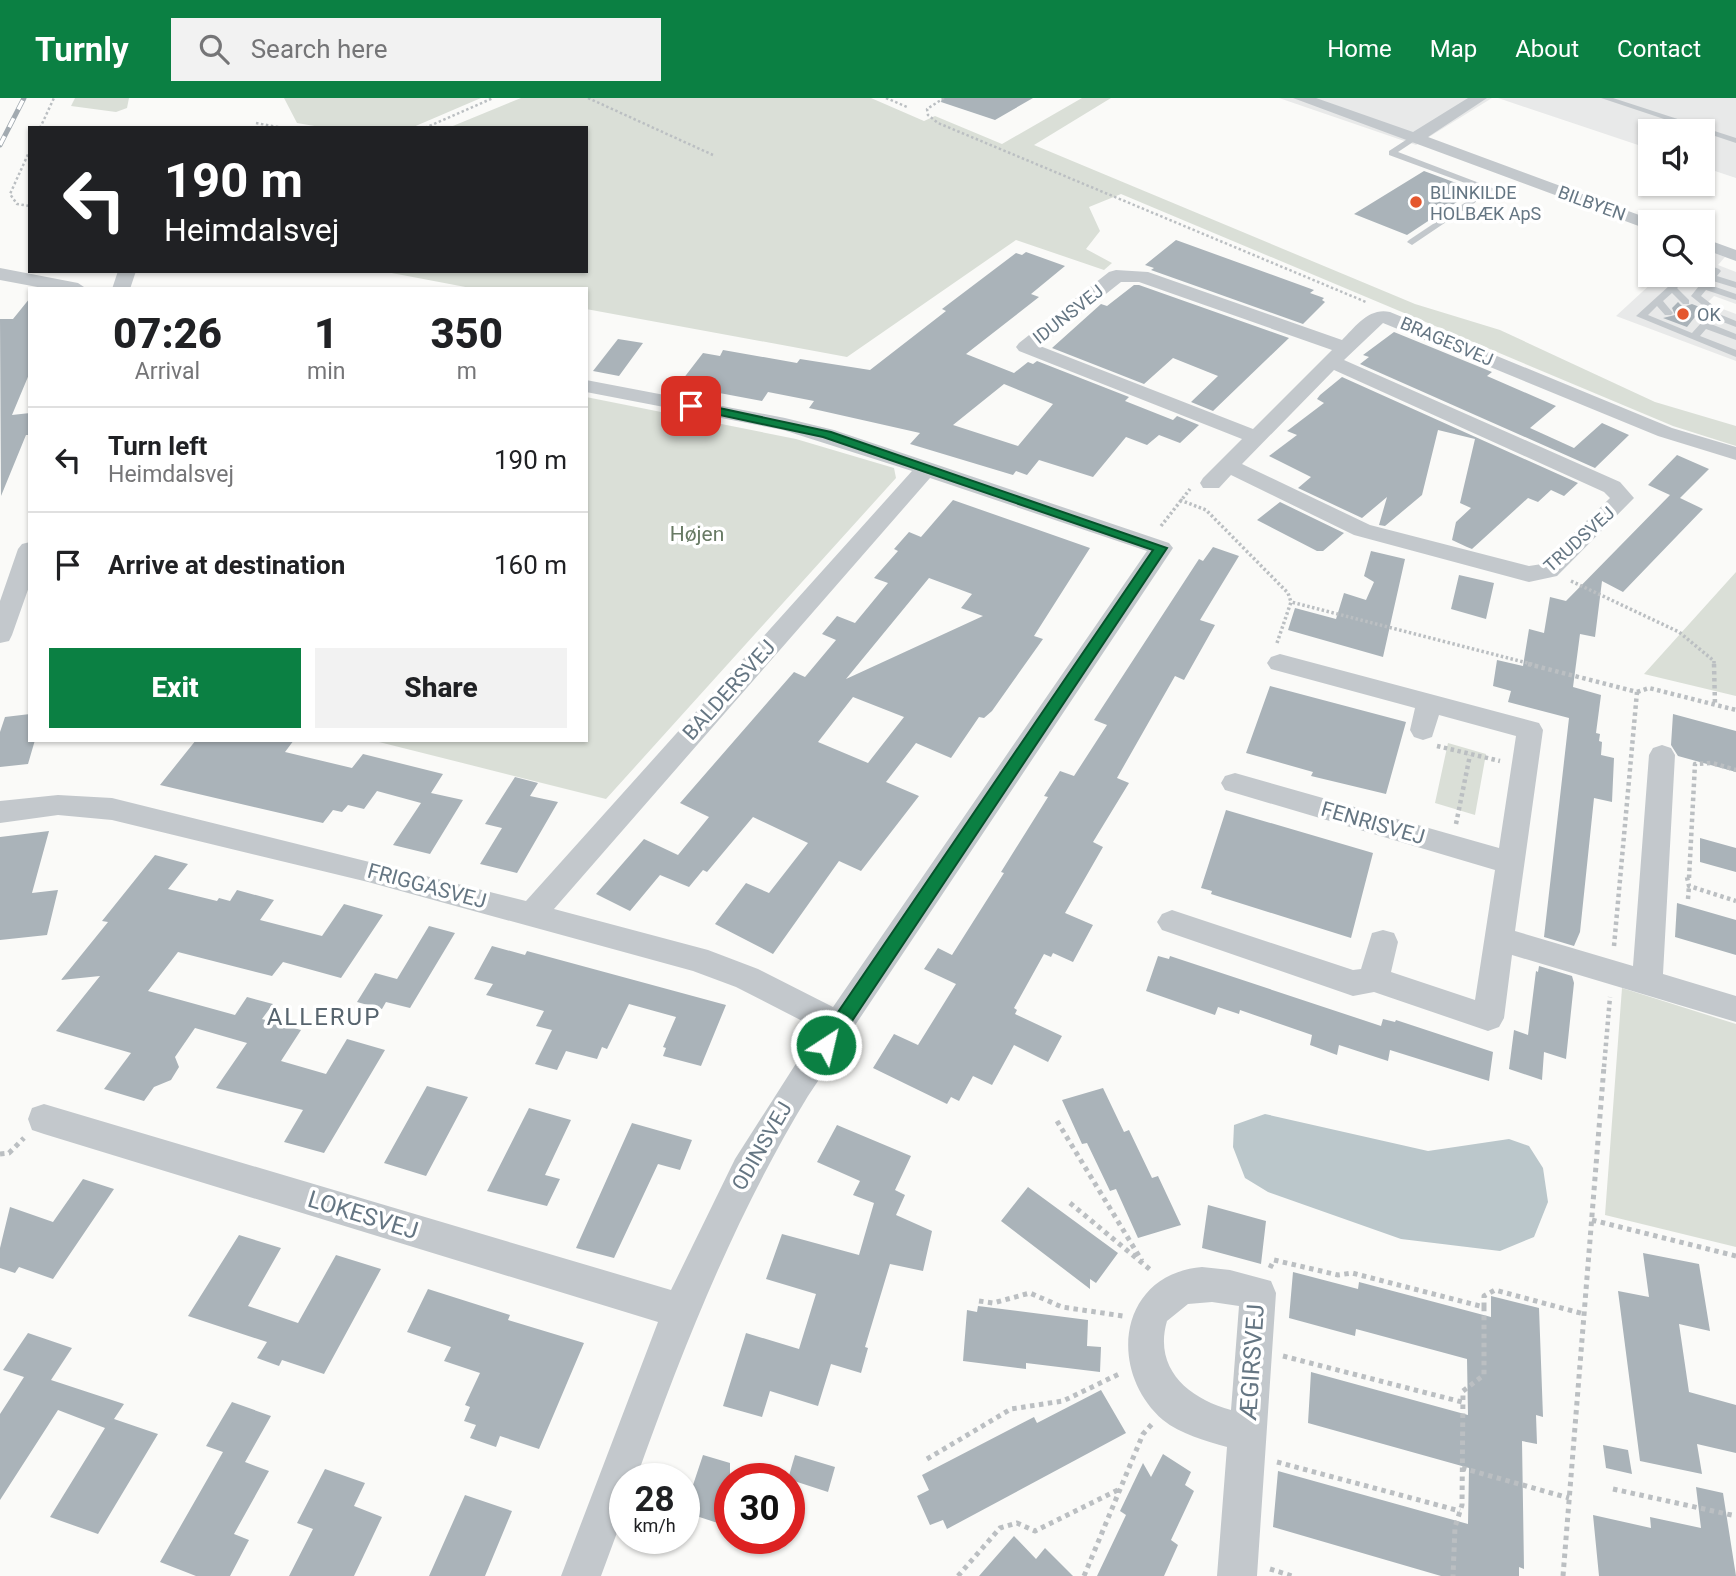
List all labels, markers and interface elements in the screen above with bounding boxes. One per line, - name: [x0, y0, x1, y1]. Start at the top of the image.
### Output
- search box: [171, 18, 661, 81]
- text: Turnly: [35, 30, 129, 69]
- icon: search: [195, 30, 233, 68]
- text: Search here: [251, 34, 387, 64]
- text: Home: [1327, 35, 1392, 63]
- text: Map: [1430, 35, 1477, 63]
- text: About: [1515, 35, 1579, 63]
- text: Contact: [1617, 35, 1701, 63]
- map controls: [1638, 119, 1715, 287]
- button: sound: [1638, 119, 1715, 196]
- text: 190 m: [164, 152, 303, 209]
- icon: left: [49, 154, 140, 245]
- street label: BILBYEN: [1555, 181, 1629, 225]
- place label: BLINKILDE HOLBÆK ApS: [1430, 182, 1542, 224]
- marker: BLINKILDE HOLBÆK ApS: [1408, 194, 1424, 210]
- button: search: [1638, 210, 1715, 287]
- text: Heimdalsvej: [164, 211, 339, 249]
- street label: IDUNSVEJ: [1029, 280, 1107, 348]
- place label: OK: [1697, 304, 1721, 325]
- marker: OK: [1675, 306, 1691, 322]
- text: 07:26: [113, 309, 222, 358]
- text: 1: [314, 309, 338, 358]
- text: 350: [430, 309, 503, 358]
- street label: BRAGESVEJ: [1397, 312, 1497, 370]
- text: Arrival: [135, 358, 200, 385]
- text: min: [307, 358, 345, 385]
- text: m: [457, 358, 477, 385]
- pin: [661, 376, 721, 436]
- icon: arrive: [672, 387, 710, 425]
- text: Turn left: [108, 431, 207, 461]
- icon: left: [49, 441, 87, 479]
- text: 190 m: [494, 445, 567, 475]
- text: Heimdalsvej: [108, 461, 234, 488]
- street label: TRUDSVEJ: [1539, 502, 1619, 576]
- park label: Højen: [670, 522, 724, 546]
- icon: arrive: [49, 546, 87, 584]
- text: Arrive at destination: [108, 550, 345, 580]
- text: 160 m: [494, 550, 567, 580]
- street label: BALDERSVEJ: [678, 635, 780, 745]
- button: Exit: [49, 648, 301, 728]
- button: Share: [315, 648, 567, 728]
- street label: FENRISVEJ: [1318, 797, 1428, 849]
- street label: FRIGGASVEJ: [365, 859, 489, 913]
- district label: ALLERUP: [267, 1003, 381, 1031]
- position arrow: [789, 1008, 863, 1082]
- street label: ODINSVEJ: [727, 1097, 797, 1195]
- street label: LOKESVEJ: [304, 1185, 422, 1245]
- street label: ÆGIRSVEJ: [1234, 1303, 1270, 1422]
- speed limit sign: 30: [714, 1463, 805, 1554]
- text: 28: [634, 1479, 675, 1520]
- text: km/h: [633, 1515, 676, 1536]

